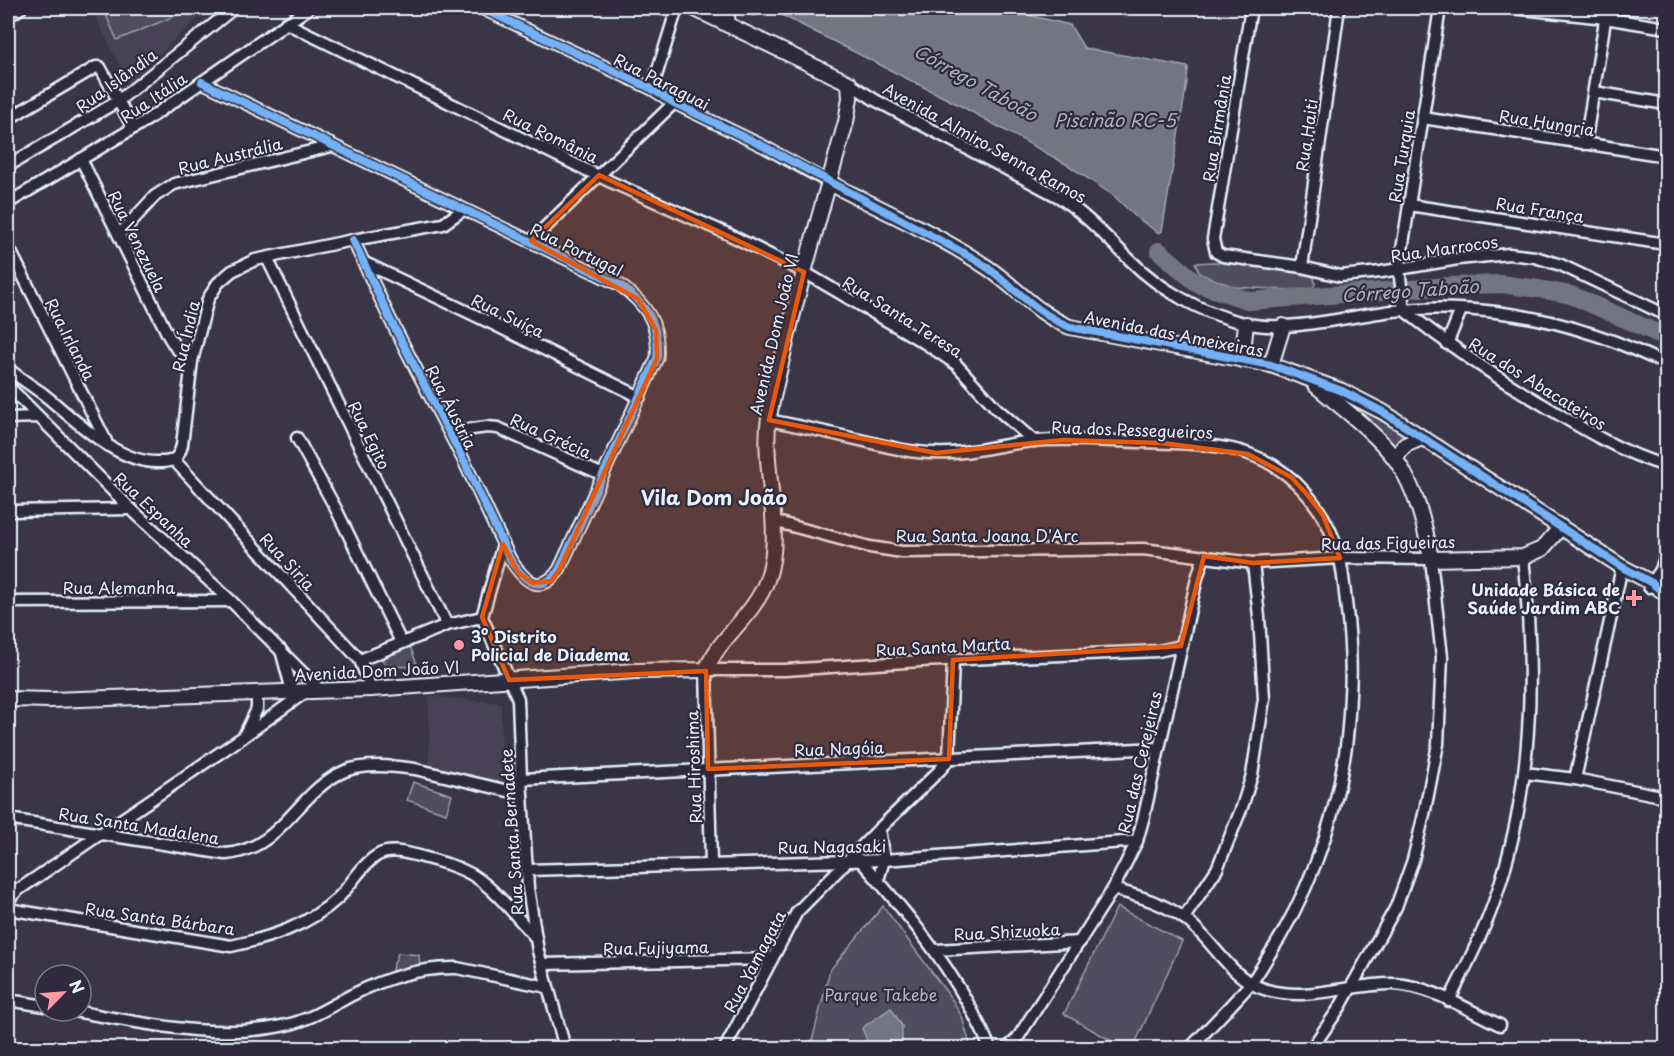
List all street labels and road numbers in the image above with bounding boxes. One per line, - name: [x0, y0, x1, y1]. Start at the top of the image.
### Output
- street label: Rua Islândia: [70, 42, 162, 118]
- street label: Rua Paraguai: [610, 47, 714, 115]
- street label: Rua Itália: [115, 65, 192, 128]
- street label: Rua Birmânia: [1196, 73, 1236, 183]
- street label: Avenida Almiro Senna Ramos: [879, 76, 1091, 208]
- street label: Rua Haiti: [1289, 97, 1323, 173]
- street label: Rua România: [499, 102, 603, 168]
- street label: Rua Hungria: [1498, 103, 1596, 141]
- street label: Rua Turquia: [1382, 108, 1420, 204]
- street label: Rua Austrália: [175, 130, 285, 180]
- street label: Rua Venezuela: [103, 186, 173, 296]
- street label: Rua França: [1494, 190, 1586, 228]
- street label: Rua Portugal: [527, 216, 627, 282]
- street label: Rua Marrocos: [1389, 229, 1499, 267]
- street label: Avenida Dom João VI: [743, 251, 803, 417]
- street label: Rua Santa Teresa: [838, 269, 968, 363]
- street label: Rua Suíça: [468, 287, 548, 343]
- street label: Rua Irlanda: [40, 294, 102, 385]
- street label: Rua Índia: [165, 298, 205, 374]
- street label: Avenida das Ameixeiras: [1082, 304, 1266, 362]
- street label: Rua dos Abacateiros: [1465, 331, 1611, 435]
- street label: Rua Áustria: [420, 361, 484, 453]
- street label: Rua Egito: [343, 397, 397, 473]
- street label: Rua Grécia: [507, 406, 596, 464]
- street label: Rua dos Pessegueiros: [1051, 414, 1213, 444]
- street label: Rua Espanha: [109, 466, 199, 552]
- street label: Rua Santa Joana D'Arc: [896, 523, 1078, 547]
- street label: Rua Siria: [255, 527, 321, 595]
- street label: Rua das Figueiras: [1321, 529, 1455, 555]
- street label: Rua Alemanha: [63, 575, 175, 599]
- street label: Rua Santa Marta: [875, 630, 1011, 662]
- street label: Avenida Dom João VI: [294, 654, 460, 686]
- street label: Rua das Cerejeiras: [1111, 689, 1167, 835]
- street label: Rua Hiroshima: [679, 709, 707, 824]
- street label: Rua Nagóia: [794, 734, 885, 762]
- street label: Rua Santa Bernadete: [493, 748, 529, 916]
- street label: Rua Santa Madalena: [57, 800, 221, 850]
- street label: Rua Nagasaki: [777, 833, 887, 859]
- street label: Rua Santa Bárbara: [84, 896, 236, 940]
- street label: Rua Yamagata: [717, 905, 791, 1016]
- street label: Rua Shizuoka: [953, 916, 1061, 946]
- street label: Rua Fujiyama: [603, 934, 709, 960]

